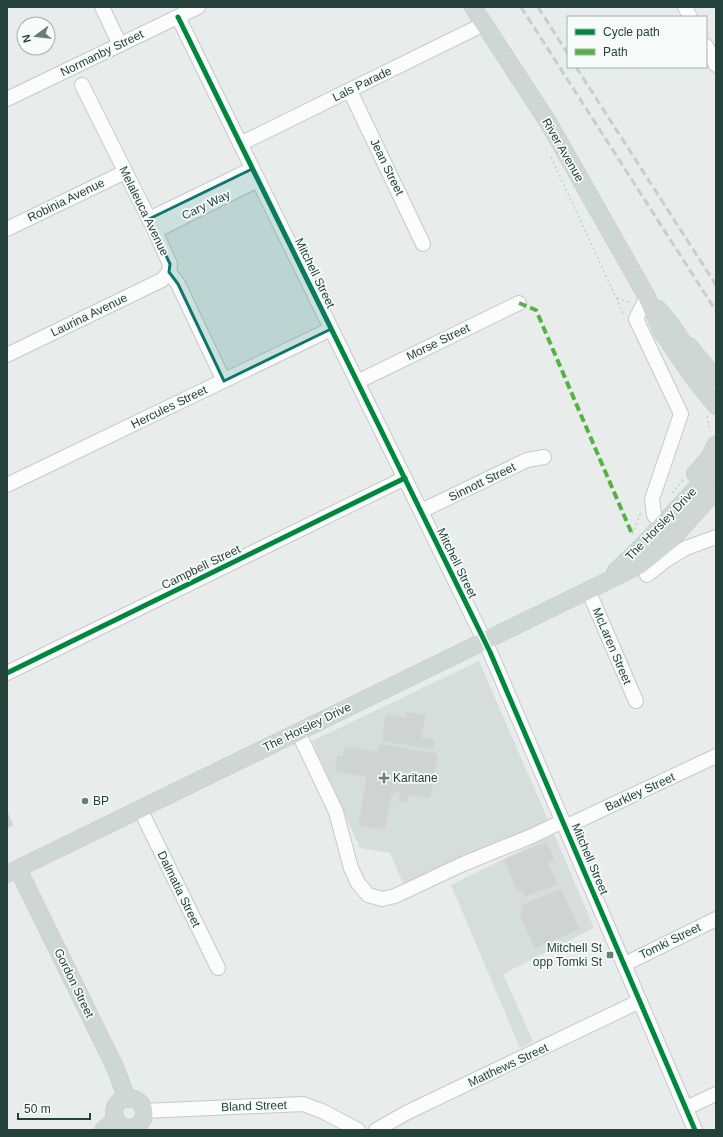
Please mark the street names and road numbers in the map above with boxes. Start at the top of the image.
street label: Normanby Street [58,27,146,79]
street label: Lals Parade [330,64,394,104]
street label: River Avenue [539,116,587,185]
street label: Jean Street [367,136,407,198]
street label: Melaleuca Avenue [116,164,172,258]
street label: Robinia Avenue [25,175,107,225]
street label: Cary Way [179,187,233,223]
street label: Mitchell Street [292,236,338,311]
street label: Laurina Avenue [49,290,130,340]
street label: Morse Street [404,320,473,363]
street label: Hercules Street [129,382,210,431]
street label: Sinnott Street [446,459,518,504]
street label: The Horsley Drive [623,484,700,563]
street label: Mitchell Street [434,526,480,601]
street label: Campbell Street [159,542,243,592]
street label: McLaren Street [590,606,635,687]
street label: The Horsley Drive [261,700,354,754]
street label: Barkley Street [603,769,678,814]
street label: Mitchell Street [569,821,612,897]
street label: Dalmatia Street [155,849,204,930]
street label: Tomki Street [637,920,704,962]
street label: Gordon Street [51,946,97,1021]
street label: Matthews Street [466,1040,551,1090]
street label: Bland Street [221,1098,288,1114]

